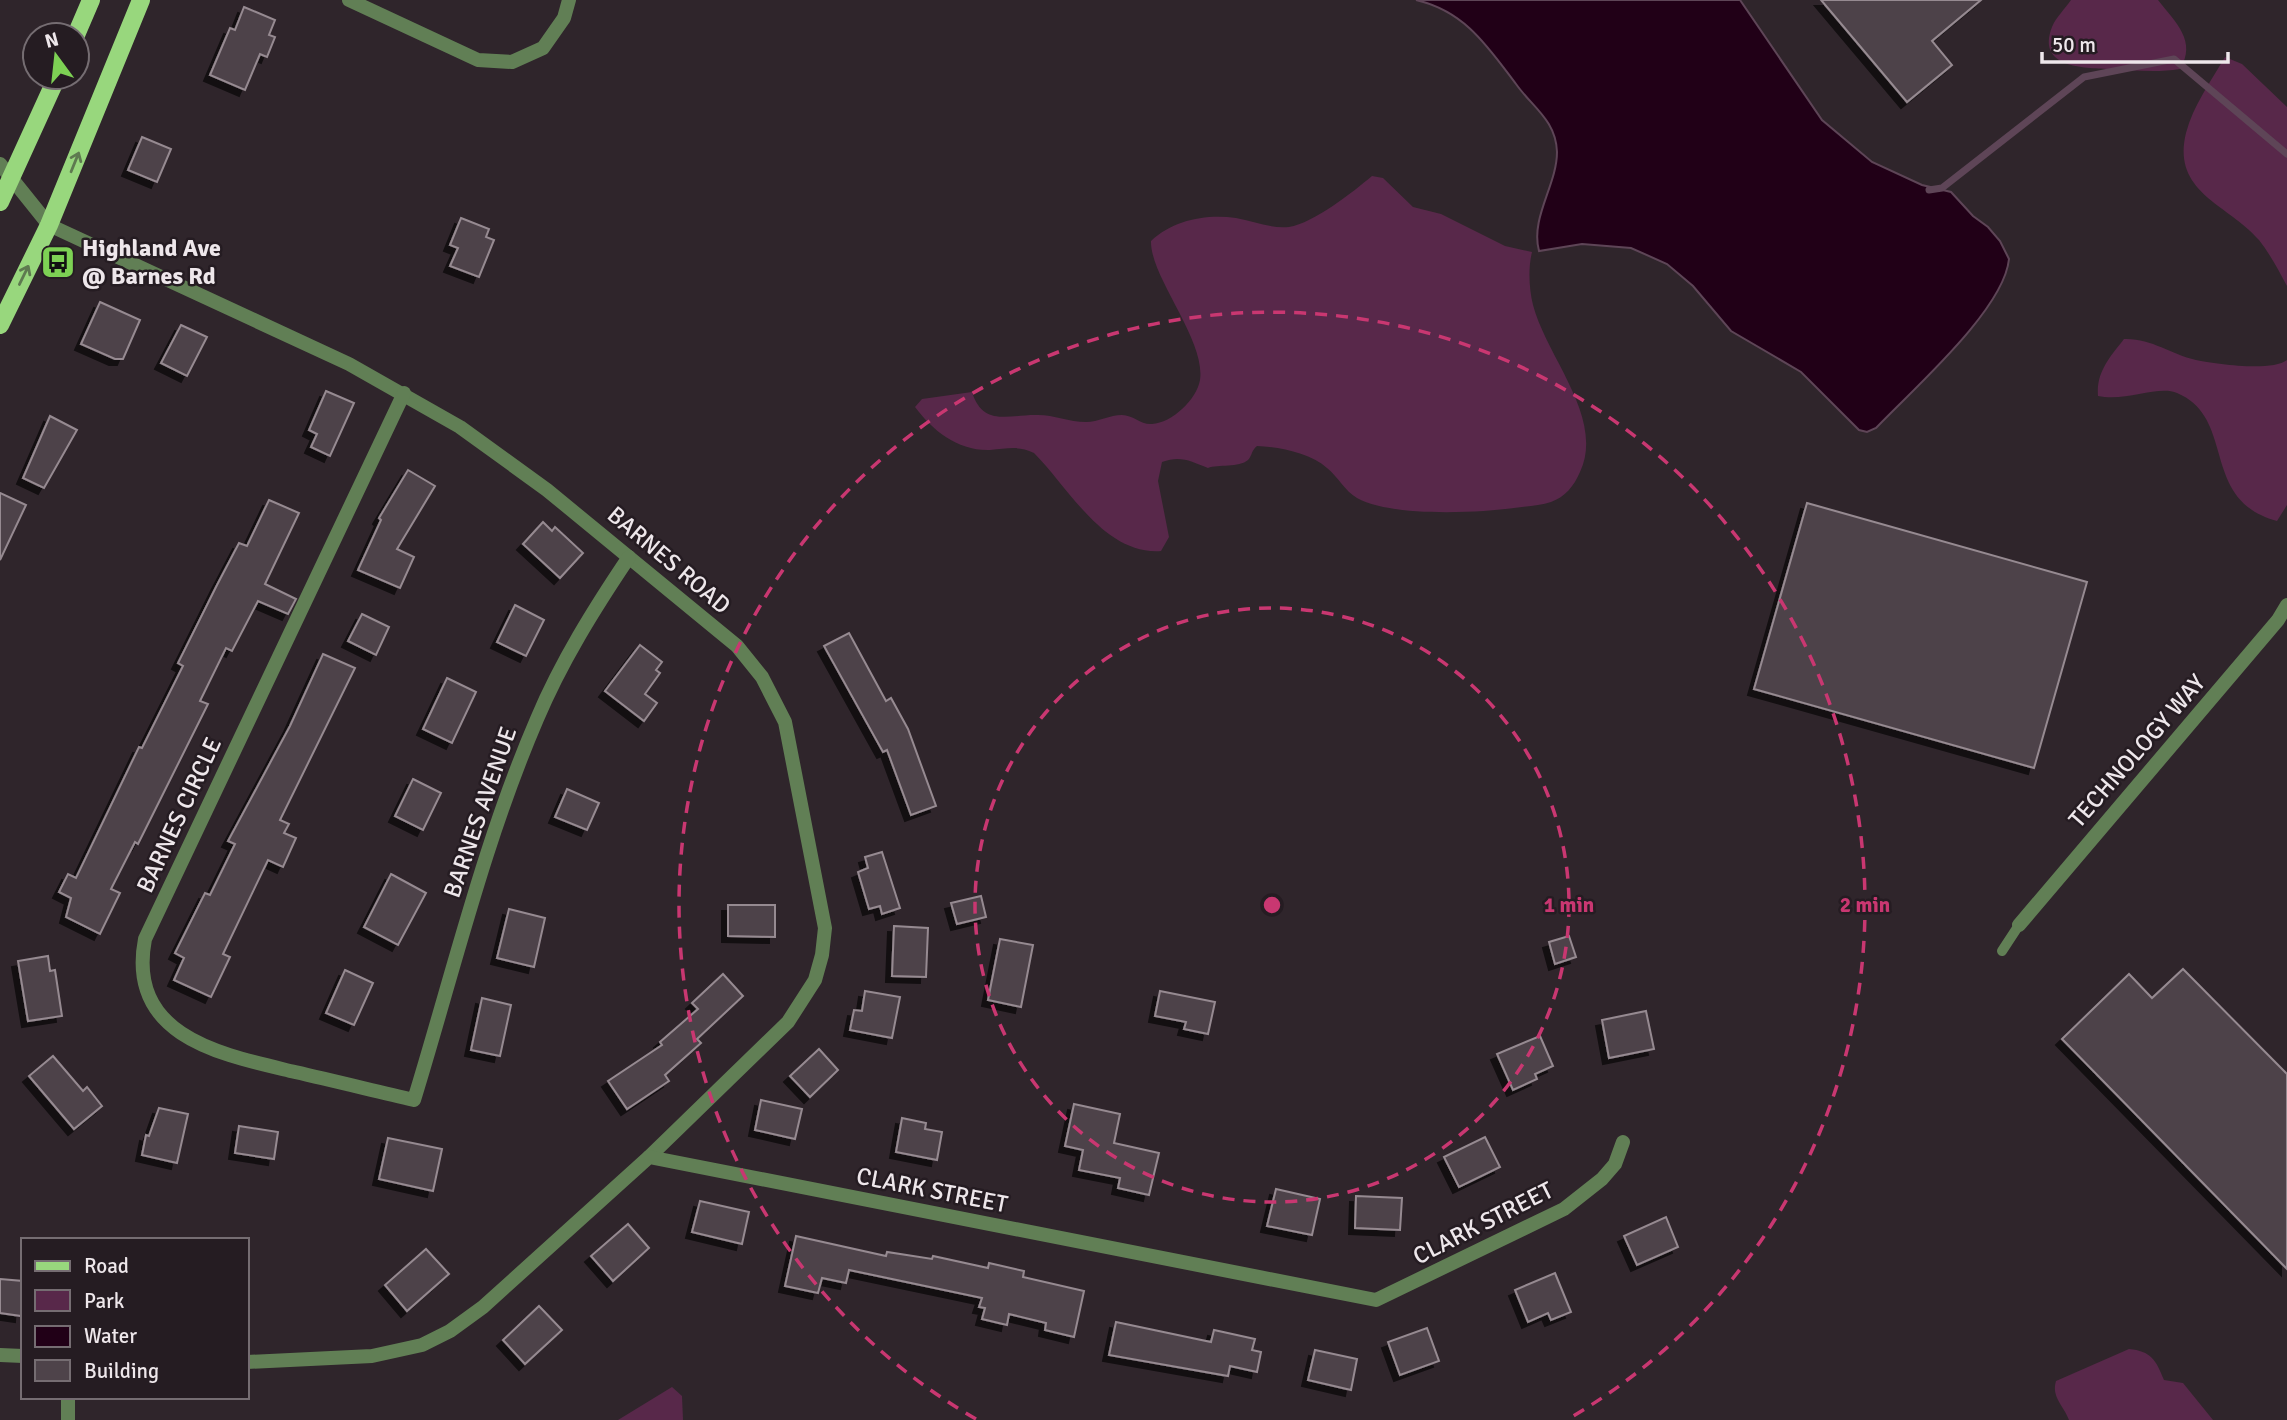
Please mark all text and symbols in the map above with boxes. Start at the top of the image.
north arrow [21,21,91,91]
scale bar [2042,21,2228,65]
text: N [42,27,61,54]
text: 50 m [2052,32,2096,58]
one-way arrow [69,152,82,174]
place label: Highland Ave @ Barnes Rd [82,233,221,291]
bus stop icon: Highland Ave @ Barnes Rd [39,243,77,281]
one-way arrow [18,265,32,286]
street label: BARNES ROAD [601,500,737,620]
street label: TECHNOLOGY WAY [2062,668,2212,834]
street label: BARNES AVENUE [437,723,523,901]
street label: BARNES CIRCLE [130,733,228,897]
text: 1 min [1544,892,1594,918]
text: 2 min [1840,892,1890,918]
centre of rings [1260,893,1284,917]
street label: CLARK STREET [854,1161,1010,1219]
street label: CLARK STREET [1408,1175,1558,1271]
legend [21,1238,248,1399]
text: Road [84,1253,129,1279]
text: Park [84,1288,125,1314]
text: Water [84,1323,137,1349]
text: Building [84,1358,159,1384]

